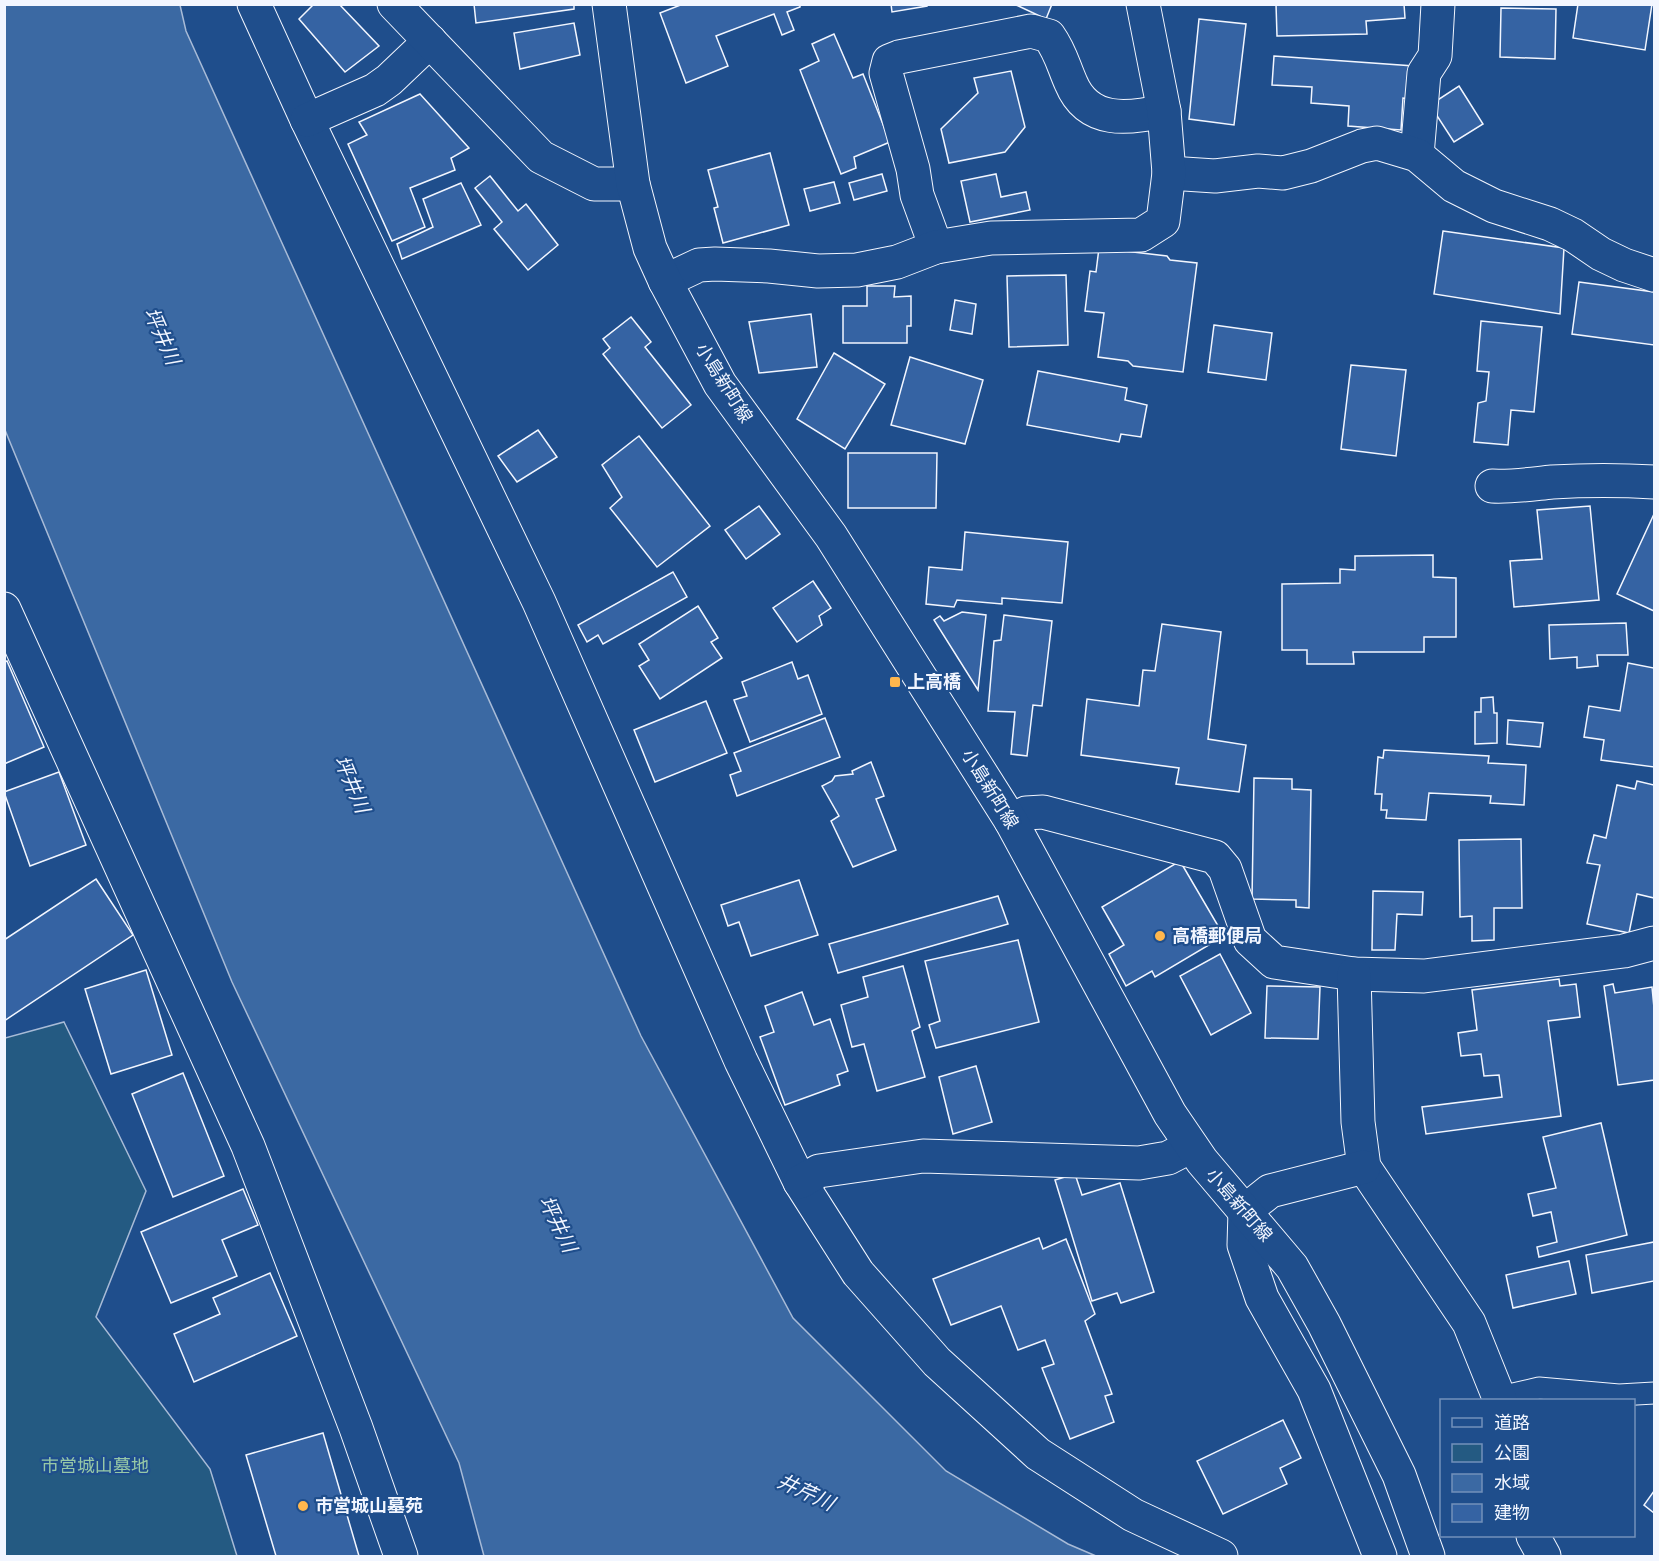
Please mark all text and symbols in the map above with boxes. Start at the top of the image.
water label: 坪井川 [138,303,187,371]
street label: 小島新町線 [691,338,758,427]
place label: 上高橋 [907,670,961,693]
marker: 上高橋 [888,675,902,689]
street label: 小島新町線 [957,744,1024,833]
water label: 坪井川 [328,751,376,819]
place label: 高橋郵便局 [1172,924,1262,947]
marker: 高橋郵便局 [1153,929,1167,943]
street label: 小島新町線 [1201,1163,1278,1246]
water label: 坪井川 [533,1191,584,1258]
legend [1440,1399,1635,1537]
text: 道路 [1494,1411,1530,1434]
text: 公園 [1494,1441,1530,1464]
park label: 市営城山墓地 [41,1454,149,1477]
water label: 井芹川 [773,1468,840,1517]
text: 水域 [1494,1471,1530,1494]
place label: 市営城山墓苑 [315,1494,423,1517]
marker: 市営城山墓苑 [296,1499,310,1513]
text: 建物 [1494,1501,1530,1524]

